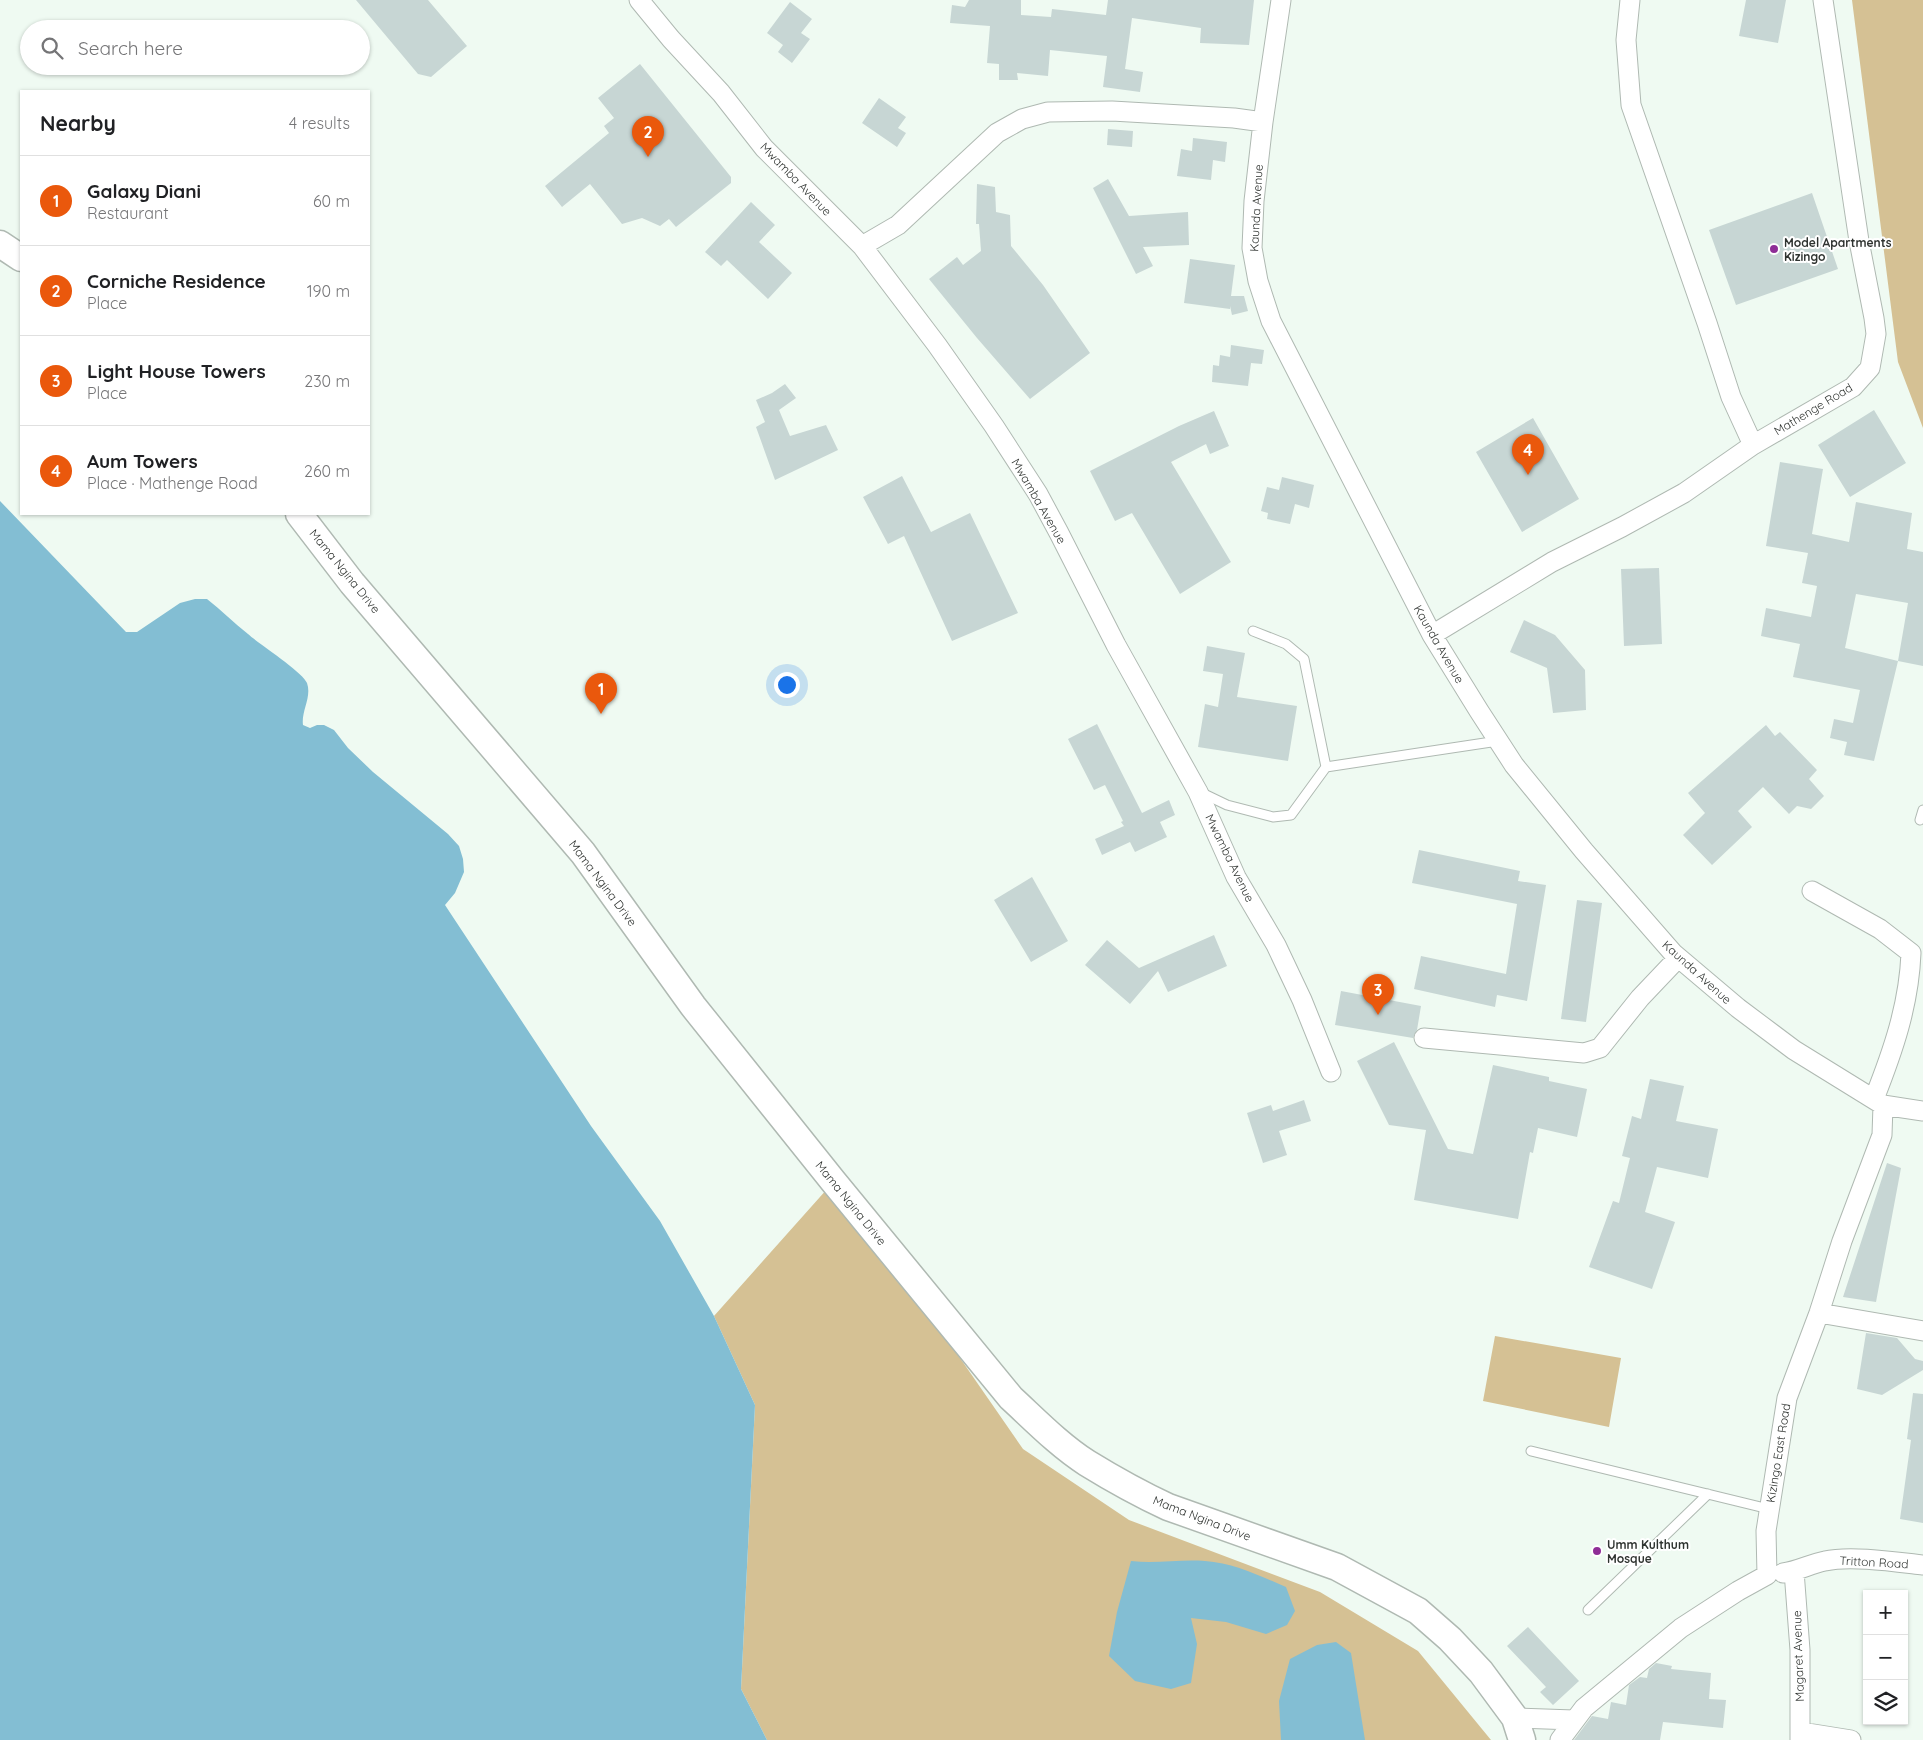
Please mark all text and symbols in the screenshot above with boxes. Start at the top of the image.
search box [20,20,370,75]
icon: search [38,34,66,62]
text: Search here [78,36,183,60]
text: Nearby [40,110,116,136]
text: 4 results [289,113,350,133]
pin: 2 [632,116,664,157]
street label: Mwamba Avenue [757,139,835,219]
street label: Kaunda Avenue [1246,164,1266,252]
text: Galaxy Diani [87,179,201,203]
text: 1 [53,191,59,211]
text: 60 m [313,191,350,211]
text: Restaurant [87,203,169,223]
place label: Model Apartments Kizingo [1784,235,1892,264]
marker: Model Apartments Kizingo [1768,243,1780,255]
text: Corniche Residence [87,269,266,293]
text: 2 [51,281,61,301]
text: 190 m [307,281,350,301]
text: Place [87,293,127,313]
text: Light House Towers [87,359,266,383]
text: 3 [52,371,60,391]
text: 230 m [304,371,350,391]
street label: Mathenge Road [1771,380,1855,438]
text: Place [87,383,127,403]
pin: 4 [1512,434,1544,475]
text: Aum Towers [87,449,198,473]
street label: Mwamba Avenue [1008,456,1070,547]
text: 4 [51,461,61,481]
text: 260 m [304,461,350,481]
text: Place · Mathenge Road [87,473,258,493]
street label: Mama Ngina Drive [306,526,384,616]
street label: Kaunda Avenue [1411,602,1468,686]
your location [774,672,800,698]
pin: 1 [585,673,617,714]
street label: Mwamba Avenue [1202,812,1258,905]
street label: Mama Ngina Drive [566,837,640,929]
street label: Kaunda Avenue [1659,937,1735,1007]
pin: 3 [1362,974,1394,1015]
street label: Mama Ngina Drive [812,1158,890,1248]
street label: Kizingo East Road [1763,1402,1793,1504]
street label: Mama Ngina Drive [1151,1492,1253,1544]
place label: Umm Kulthum Mosque [1607,1537,1689,1566]
marker: Umm Kulthum Mosque [1591,1545,1603,1557]
street label: Tritton Road [1839,1553,1909,1571]
map controls [1863,1590,1908,1725]
button: + [1863,1590,1908,1635]
street label: Magaret Avenue [1789,1610,1807,1702]
button: − [1863,1635,1908,1680]
button: layers [1863,1680,1908,1725]

